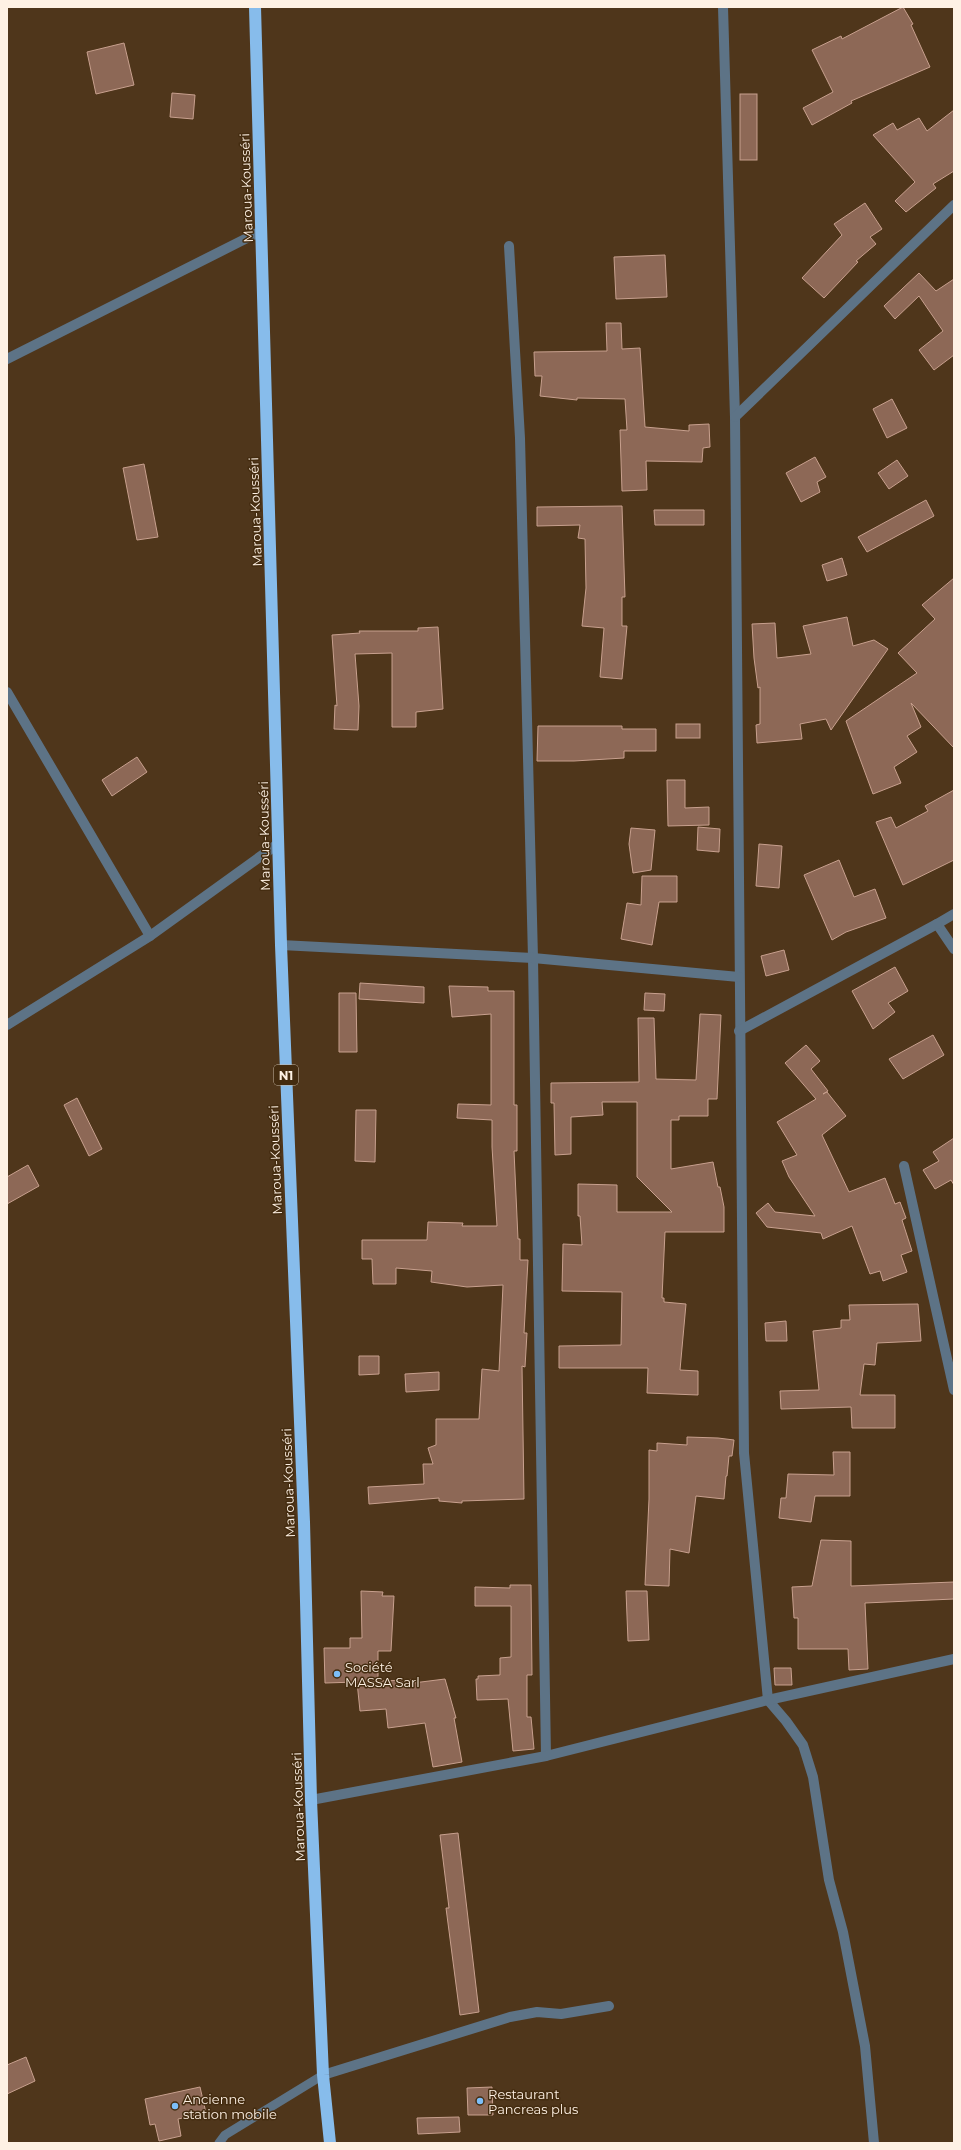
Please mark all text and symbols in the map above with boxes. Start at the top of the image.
street label: Maroua-Kousséri [236,133,256,243]
street label: Maroua-Kousséri [245,457,265,567]
street label: Maroua-Kousséri [255,781,273,891]
road number: N1 [274,1065,298,1085]
street label: Maroua-Kousséri [265,1105,285,1215]
street label: Maroua-Kousséri [278,1428,298,1538]
place label: Société MASSA Sarl [345,1659,420,1690]
marker: Société MASSA Sarl [332,1669,342,1679]
street label: Maroua-Kousséri [288,1752,308,1862]
place label: Restaurant Pancreas plus [488,2086,578,2117]
place label: Ancienne station mobile [183,2091,277,2122]
marker: Restaurant Pancreas plus [475,2096,485,2106]
marker: Ancienne station mobile [170,2101,180,2111]

